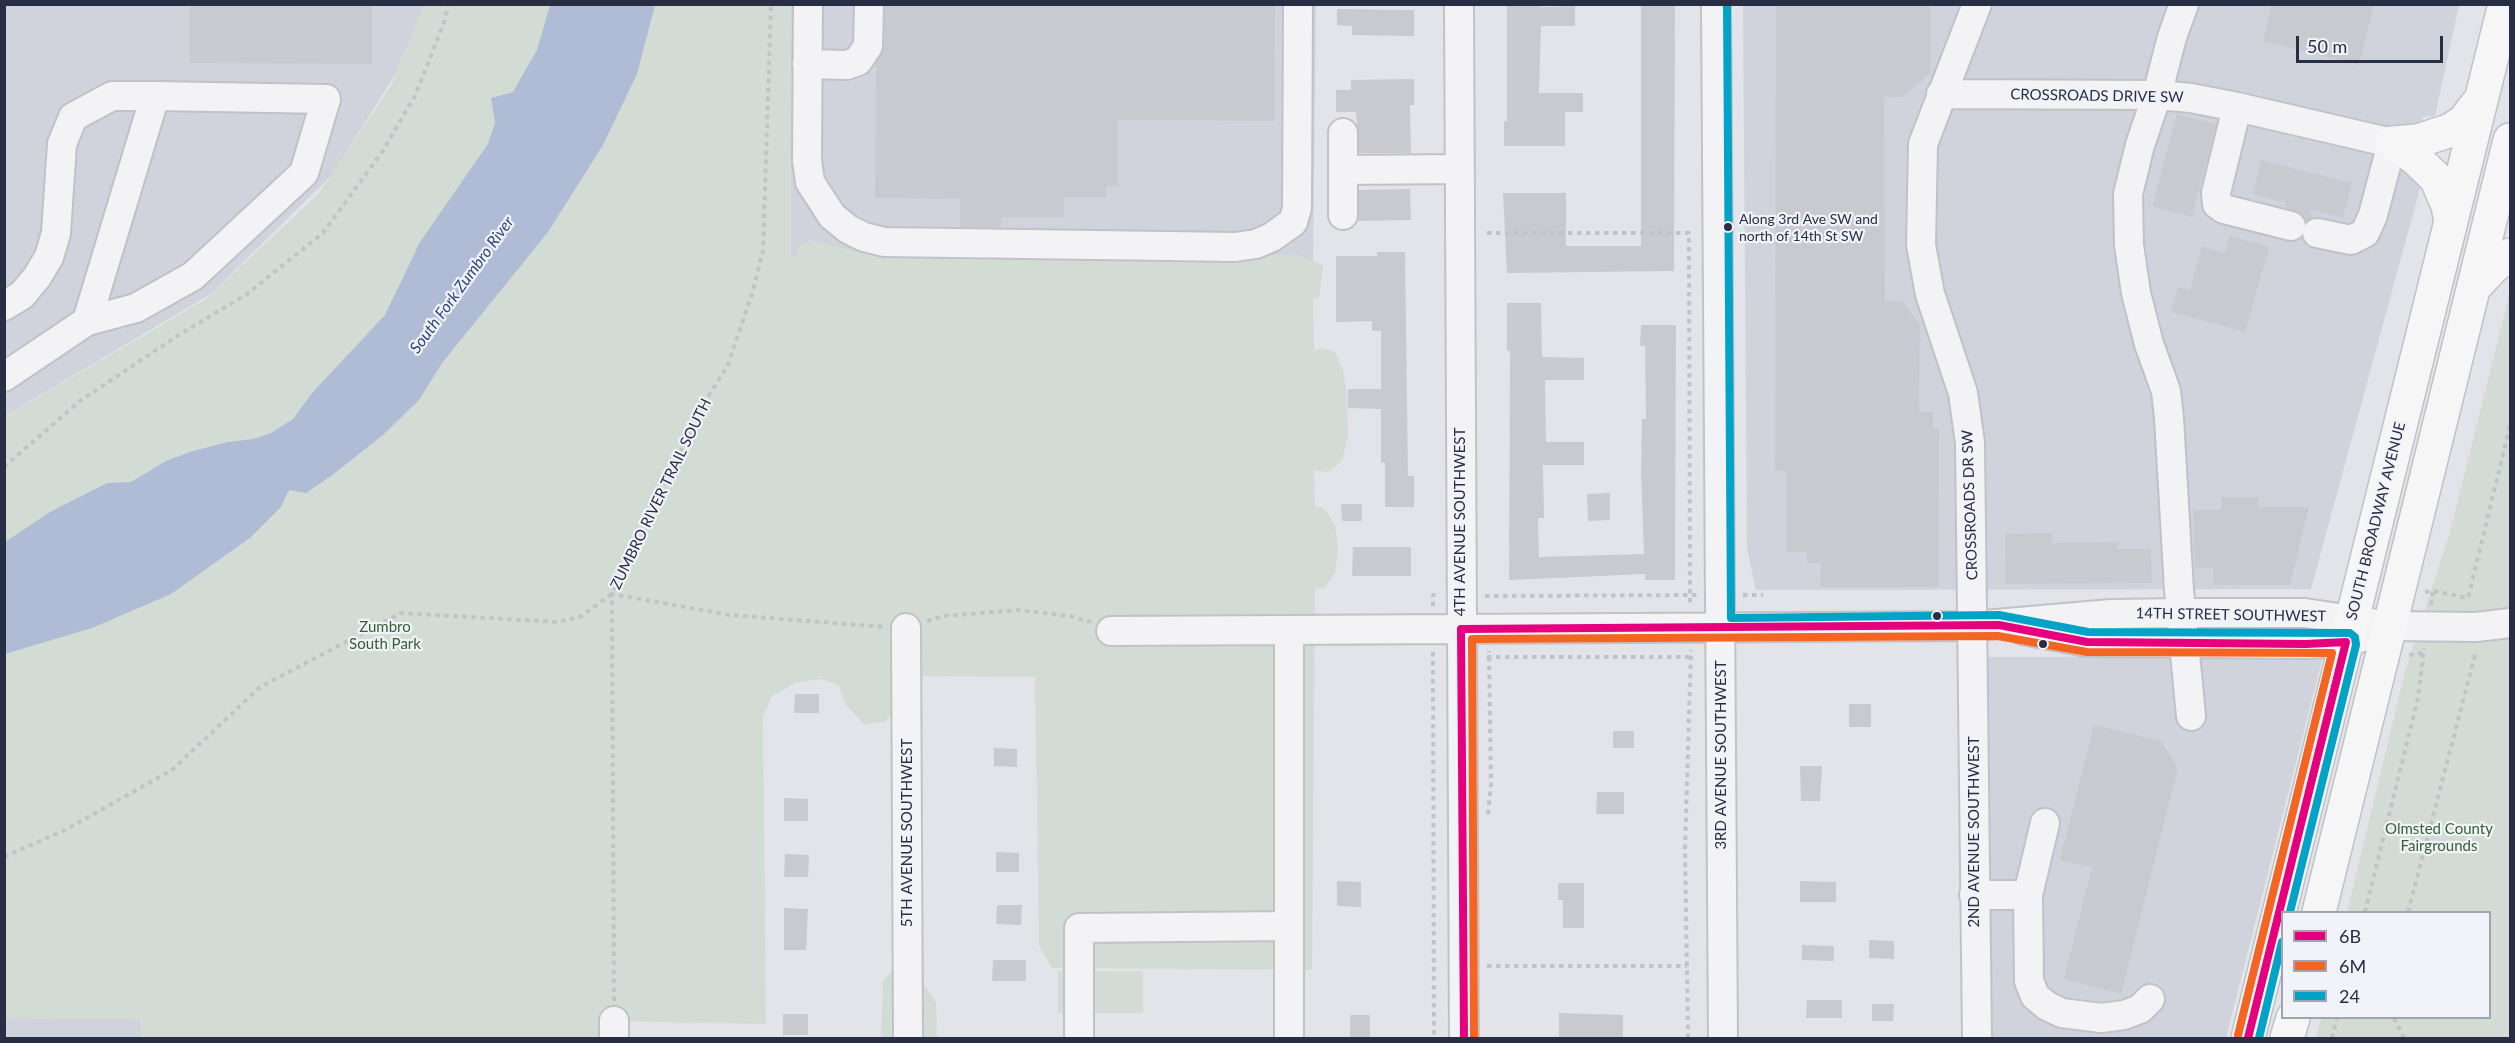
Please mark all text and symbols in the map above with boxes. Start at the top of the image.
scale bar [2299,24,2446,62]
text: 50 m [2307,35,2347,57]
street label: CROSSROADS DRIVE SW [2010,85,2184,107]
place label: Along 3rd Ave SW and north of 14th St SW [1739,211,1878,244]
water label: South Fork Zumbro River [406,213,518,357]
marker: Along 3rd Ave SW and north of 14th St SW [1722,221,1734,233]
street label: ZUMBRO RIVER TRAIL SOUTH [607,396,715,592]
street label: SOUTH BROADWAY AVENUE [2343,420,2409,622]
street label: 4TH AVENUE SOUTHWEST [1451,428,1469,616]
street label: CROSSROADS DR SW [1958,430,1982,580]
street label: 14TH STREET SOUTHWEST [2136,604,2326,626]
unlabelled marker [1931,610,1943,622]
park label: Zumbro South Park [349,618,421,653]
unlabelled marker [2037,638,2049,650]
street label: 3RD AVENUE SOUTHWEST [1712,660,1730,850]
street label: 2ND AVENUE SOUTHWEST [1965,736,1983,928]
street label: 5TH AVENUE SOUTHWEST [898,739,916,927]
park label: Olmsted County Fairgrounds [2385,820,2493,855]
legend [2281,911,2491,1019]
text: 6B [2339,925,2361,947]
text: 6M [2339,955,2366,977]
text: 24 [2339,985,2360,1007]

